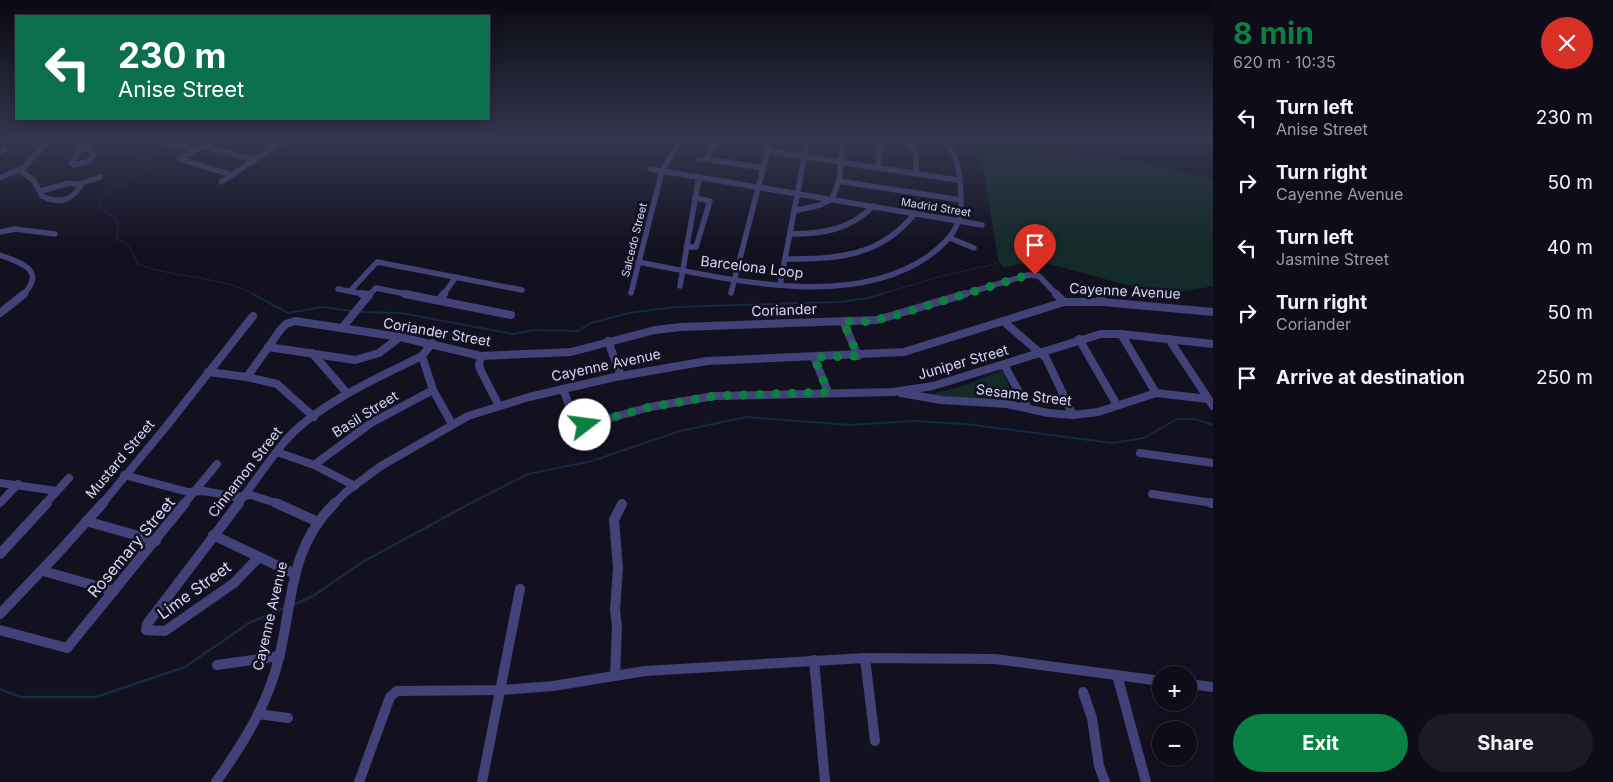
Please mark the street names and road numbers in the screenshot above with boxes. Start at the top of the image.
street label: Madrid Street [900,195,972,220]
street label: Salcedo Street [618,201,650,279]
street label: Barcelona Loop [700,252,804,281]
street label: Cayenne Avenue [1069,279,1181,302]
street label: Coriander [751,300,817,319]
street label: Coriander Street [382,314,493,349]
street label: Juniper Street [916,340,1010,383]
street label: Cayenne Avenue [550,345,662,384]
street label: Sesame Street [975,380,1073,409]
street label: Basil Street [329,386,401,441]
street label: Mustard Street [82,415,158,502]
street label: Cinnamon Street [204,423,286,520]
street label: Rosemary Street [83,493,179,601]
street label: Lime Street [153,557,235,623]
street label: Cayenne Avenue [249,560,290,672]

